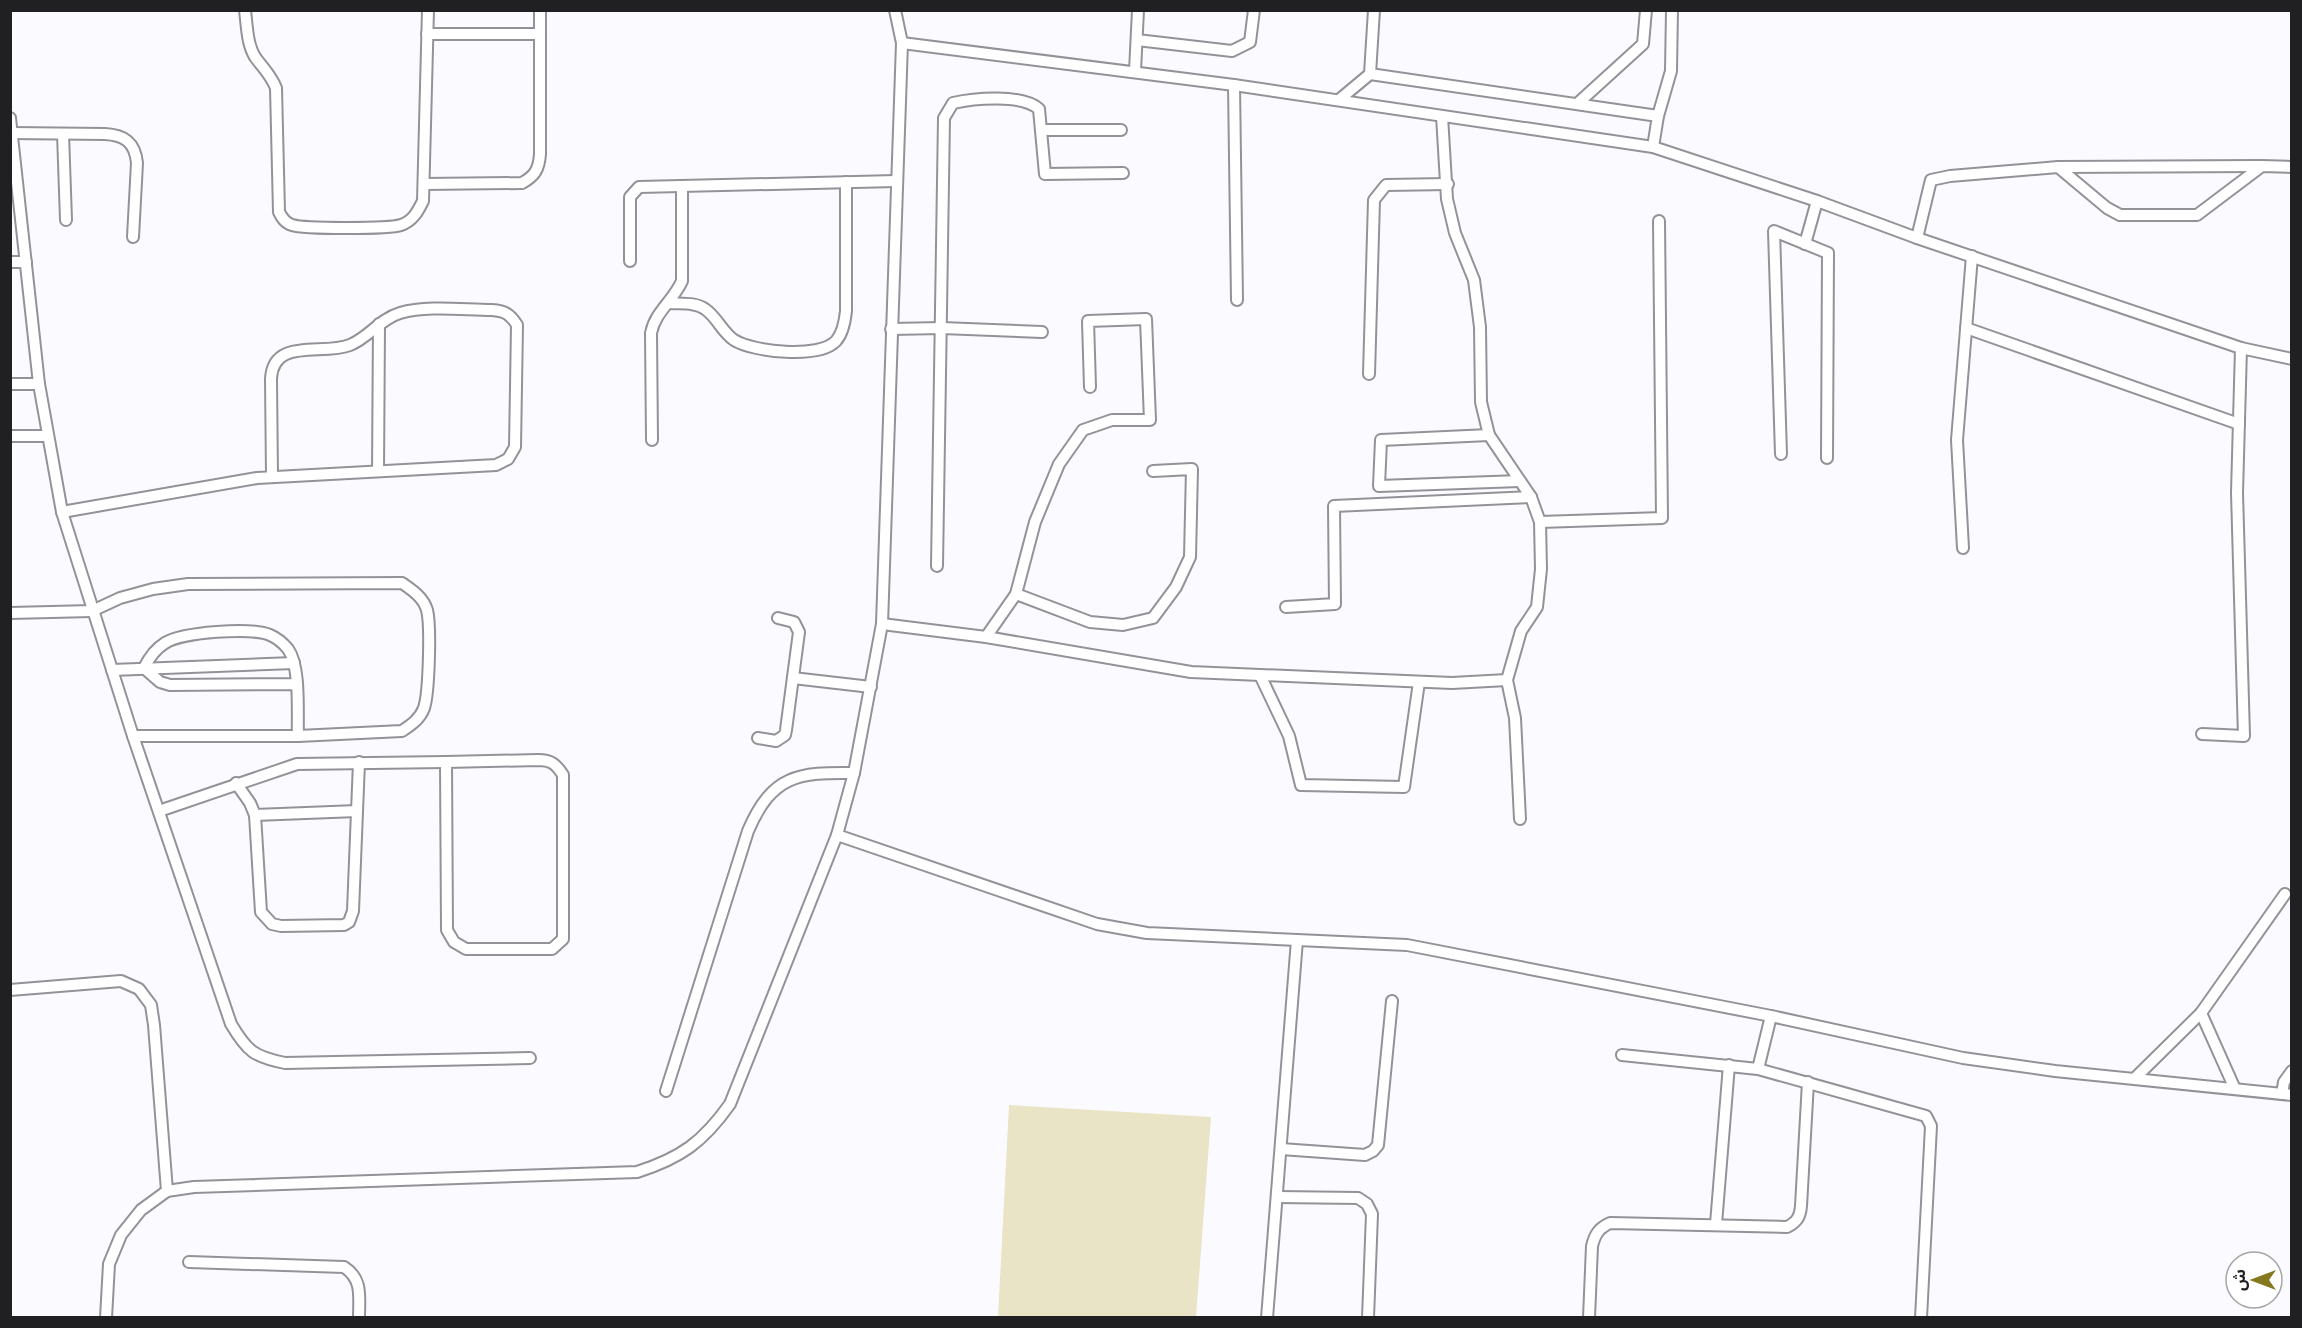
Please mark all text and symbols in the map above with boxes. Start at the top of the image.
north arrow [2224,1250,2284,1310]
text: ش [2229,1269,2249,1291]

